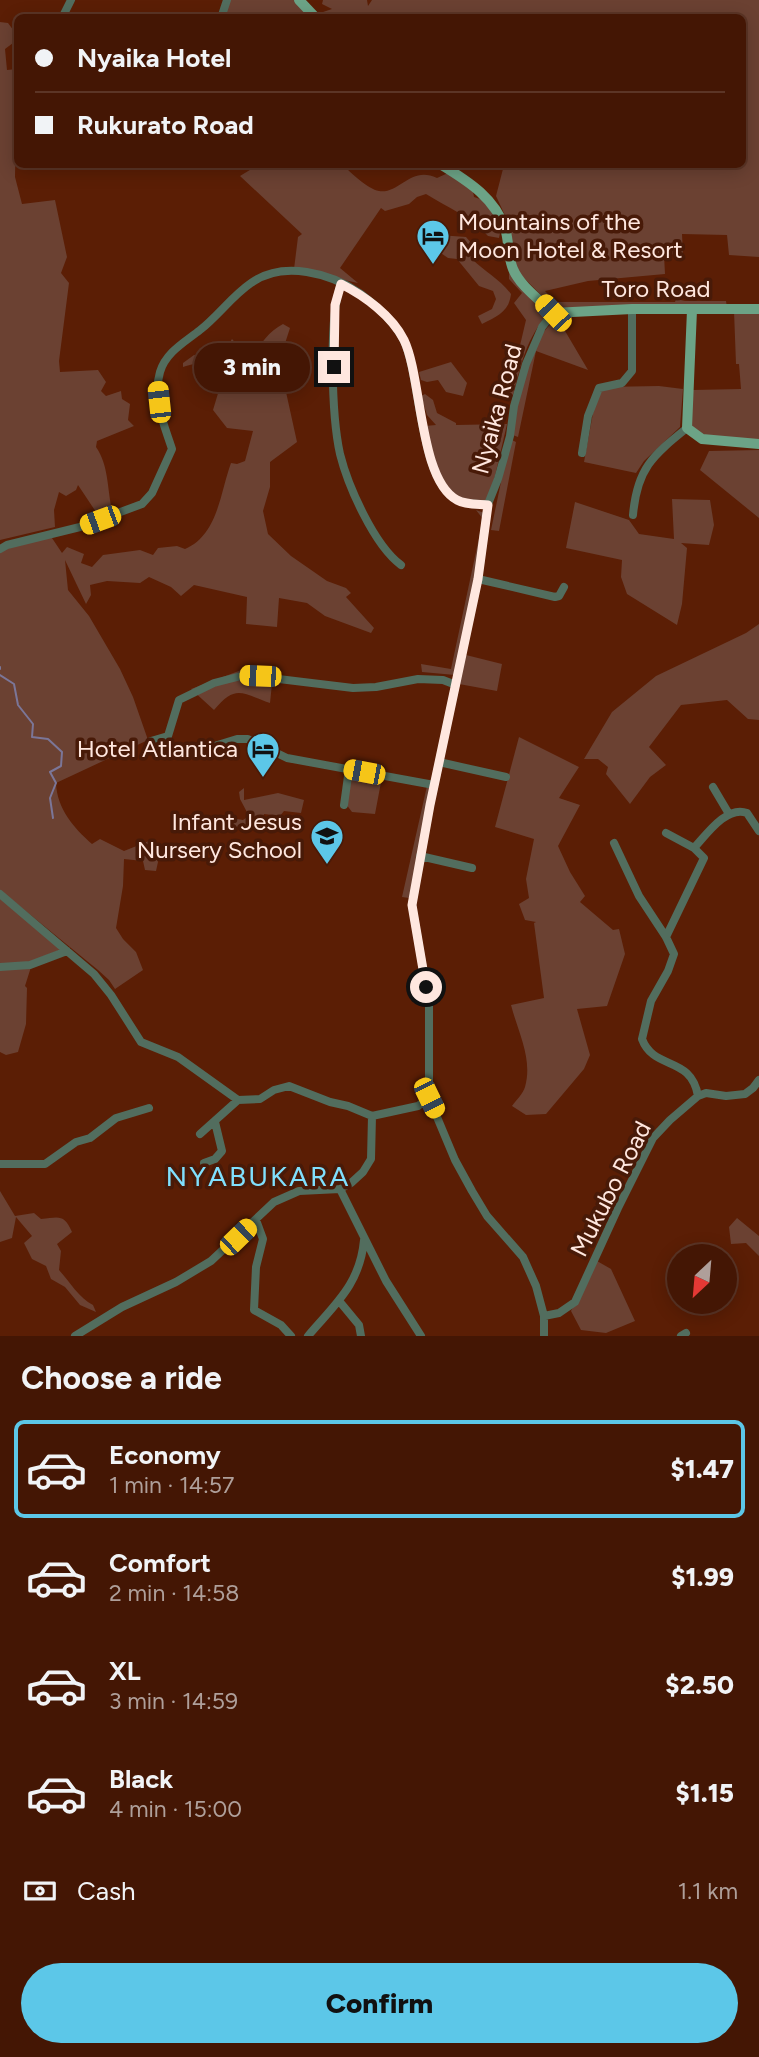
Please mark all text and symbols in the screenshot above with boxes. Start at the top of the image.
text: Nyaika Hotel [77,42,231,74]
text: Rukurato Road [77,109,254,141]
place label: Mountains of the Moon Hotel & Resort [458,207,683,264]
hotel icon: Mountains of the Moon Hotel & Resort [414,217,452,266]
street label: Toro Road [602,274,710,303]
car [531,291,576,335]
street label: Nyaika Road [465,341,528,477]
callout: 3 min [194,342,310,392]
route end [318,351,350,383]
text: 3 min [223,353,281,381]
car [147,380,172,424]
car [77,503,124,537]
car [239,665,282,687]
hotel icon: Hotel Atlantica [244,730,282,779]
place label: Hotel Atlantica [77,734,238,763]
car [342,758,387,786]
place label: Infant Jesus Nursery School [137,807,302,864]
school or university icon: Infant Jesus Nursery School [308,817,346,866]
route start [410,971,442,1003]
car [411,1075,448,1121]
street label: Mukubo Road [564,1116,657,1261]
district label: NYABUKARA [165,1159,351,1193]
car [216,1215,261,1259]
north arrow [667,1244,737,1314]
map controls [667,1244,737,1314]
text: Choose a ride [21,1359,222,1397]
icon: car [25,1438,88,1501]
text: Economy [109,1439,221,1471]
text: $1.47 [670,1453,734,1485]
text: 1 min · 14:57 [109,1471,234,1499]
icon: car [25,1546,88,1609]
text: Comfort [109,1547,211,1579]
text: $1.99 [671,1561,734,1593]
text: 2 min · 14:58 [109,1579,239,1607]
icon: car [25,1654,88,1717]
text: XL [109,1655,141,1687]
text: $2.50 [665,1669,734,1701]
text: 3 min · 14:59 [109,1687,238,1715]
icon: car [25,1762,88,1825]
text: Black [109,1763,173,1795]
text: $1.15 [675,1777,734,1809]
text: 4 min · 15:00 [109,1795,242,1823]
icon: cash [21,1872,59,1910]
text: Cash [77,1875,136,1907]
text: 1.1 km [678,1877,738,1905]
button: Confirm [21,1963,738,2043]

